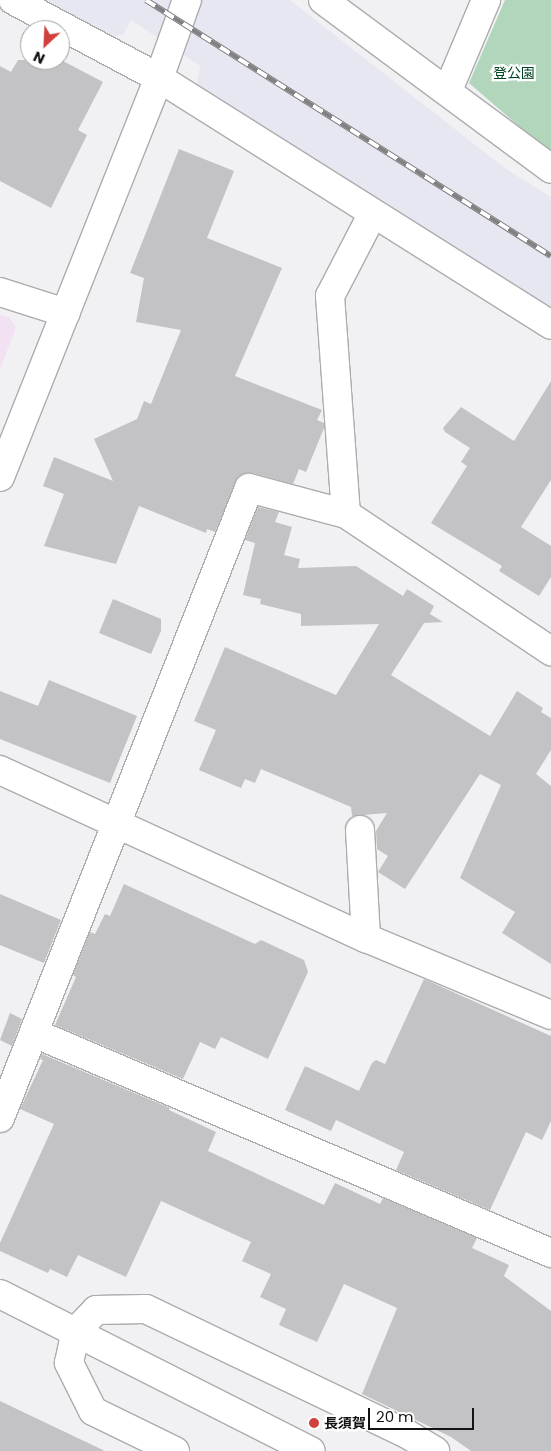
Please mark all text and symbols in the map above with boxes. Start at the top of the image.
north arrow [20,20,70,70]
text: N [30,46,48,69]
park label: 登公園 [493,65,535,81]
scale bar [371,1398,477,1430]
text: 20 m [376,1406,414,1427]
place label: 長須賀 [324,1415,366,1431]
marker: 長須賀 [308,1417,320,1429]

